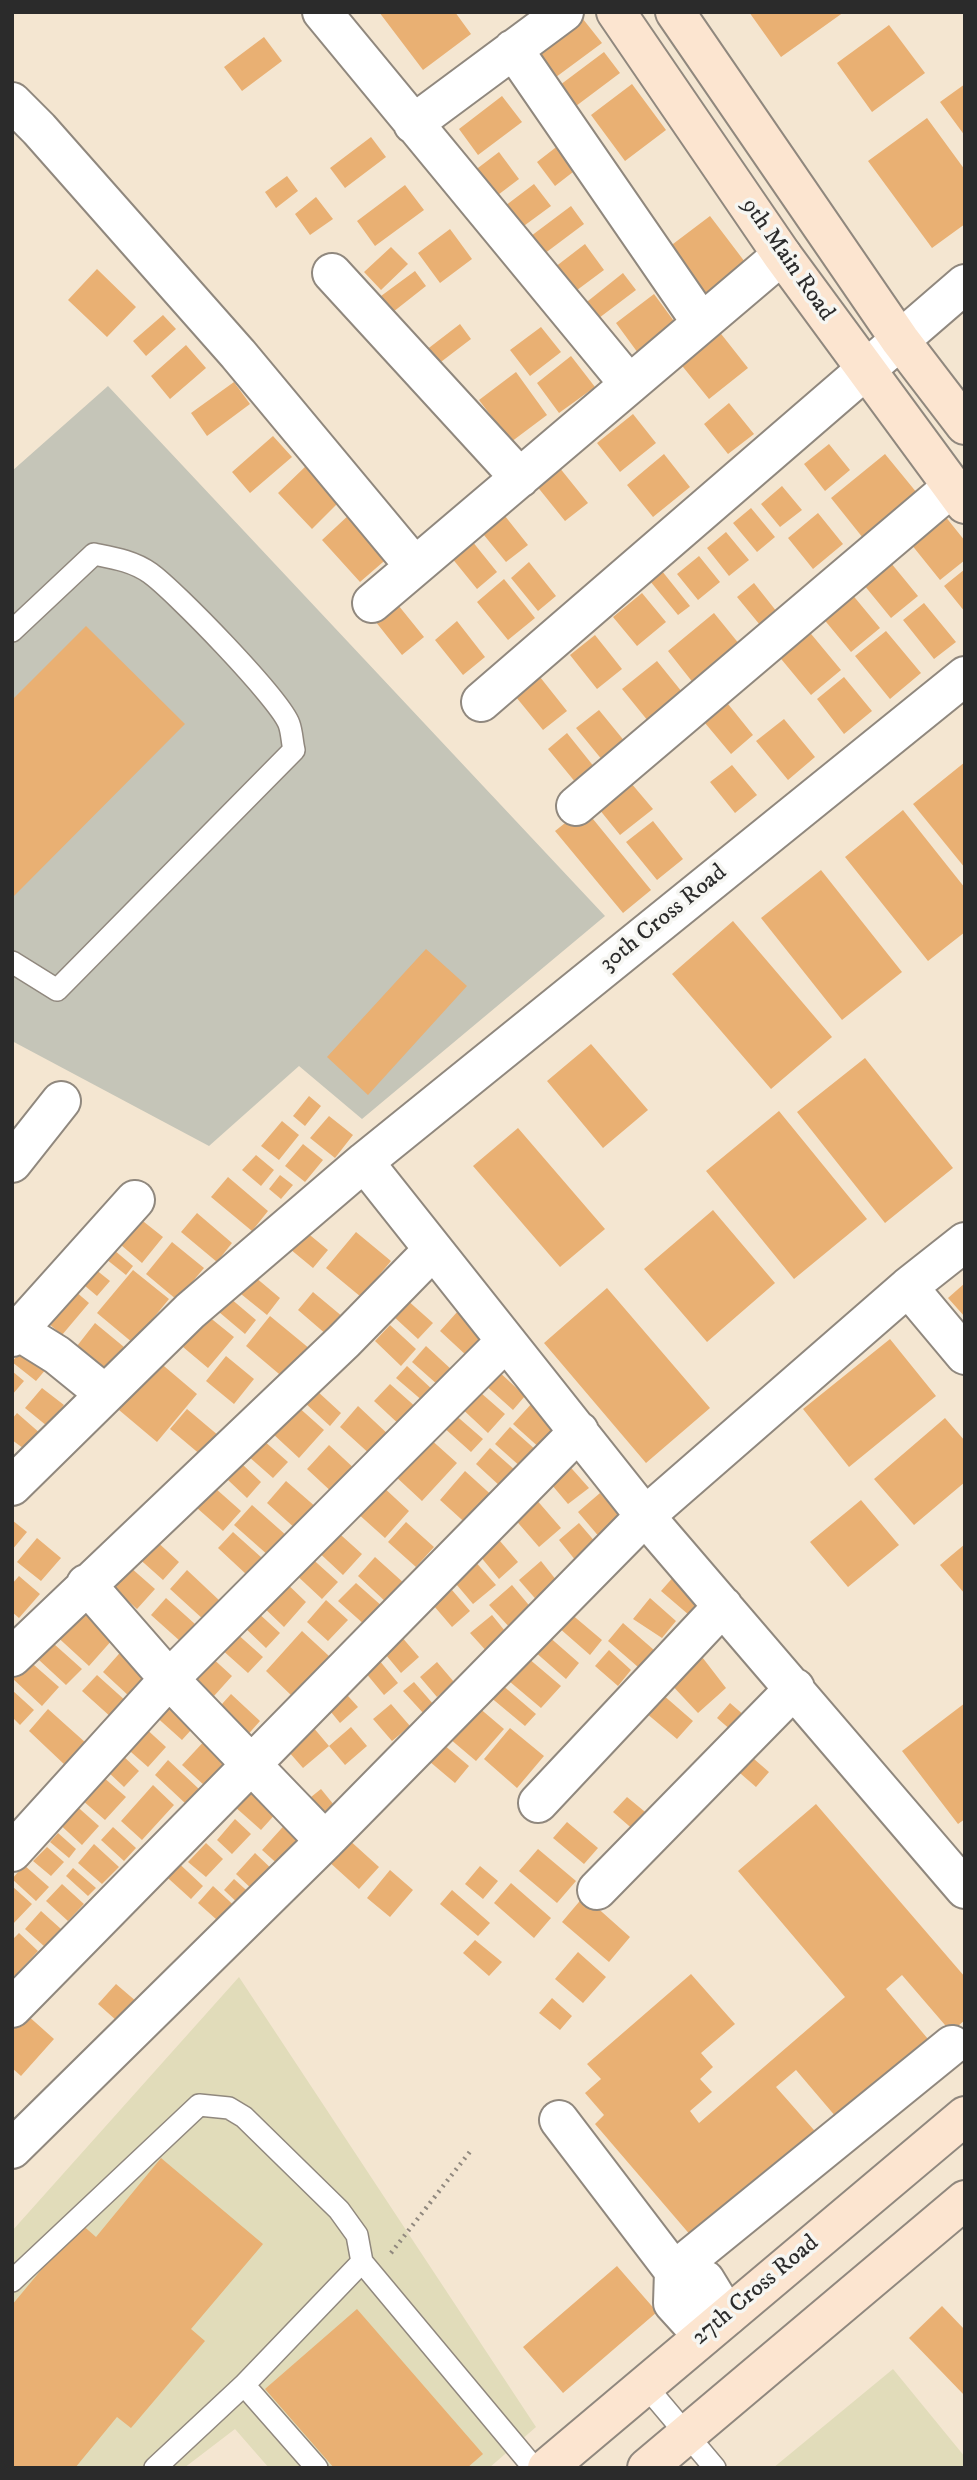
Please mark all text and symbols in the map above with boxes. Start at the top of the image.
street label: 9th Main Road [734,193,840,327]
street label: 30th Cross Road [595,859,733,979]
street label: 27th Cross Road [687,2230,825,2352]

